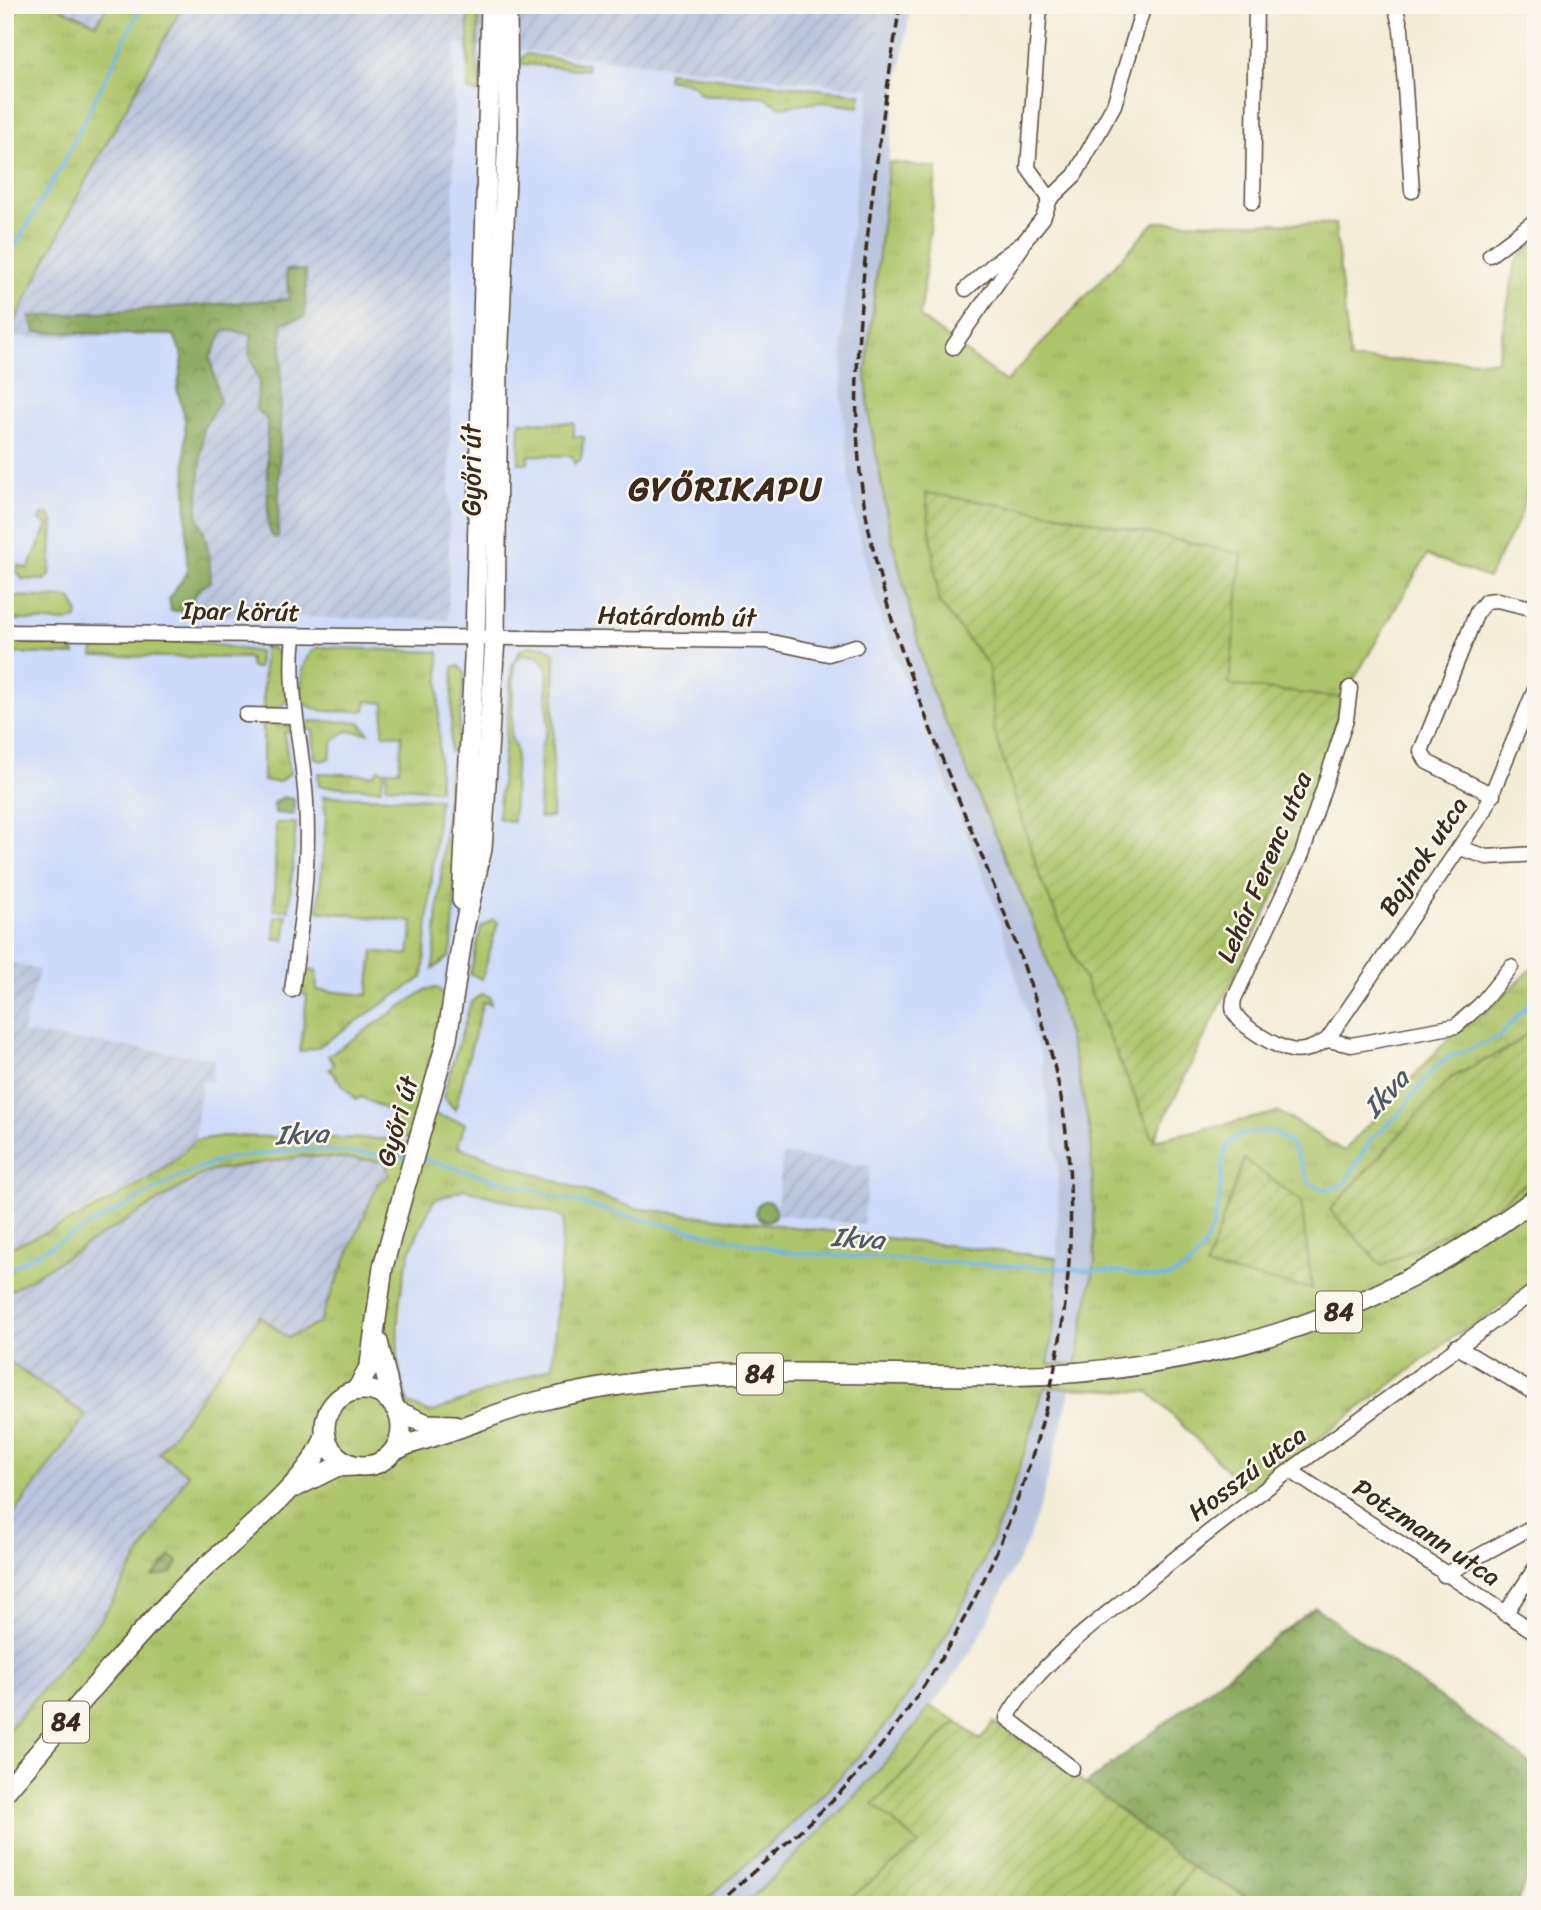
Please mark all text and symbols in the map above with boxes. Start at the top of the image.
street label: Győri út [448,423,494,516]
district label: GYŐRIKAPU [629,460,823,518]
street label: Ipar körút [181,587,300,635]
street label: Határdomb út [597,592,758,640]
street label: Lehár Ferenc utca [1203,763,1325,970]
street label: Bajnok utca [1366,786,1480,926]
water label: Ikva [1349,1055,1423,1130]
street label: Győri út [362,1069,432,1172]
water label: Ikva [274,1109,331,1159]
water label: Ikva [829,1212,888,1264]
road number: 84 [1316,1292,1362,1332]
road number: 84 [737,1354,783,1394]
street label: Hosszú utca [1177,1413,1317,1533]
street label: Potzmann utca [1343,1465,1511,1599]
road number: 84 [43,1702,89,1742]

